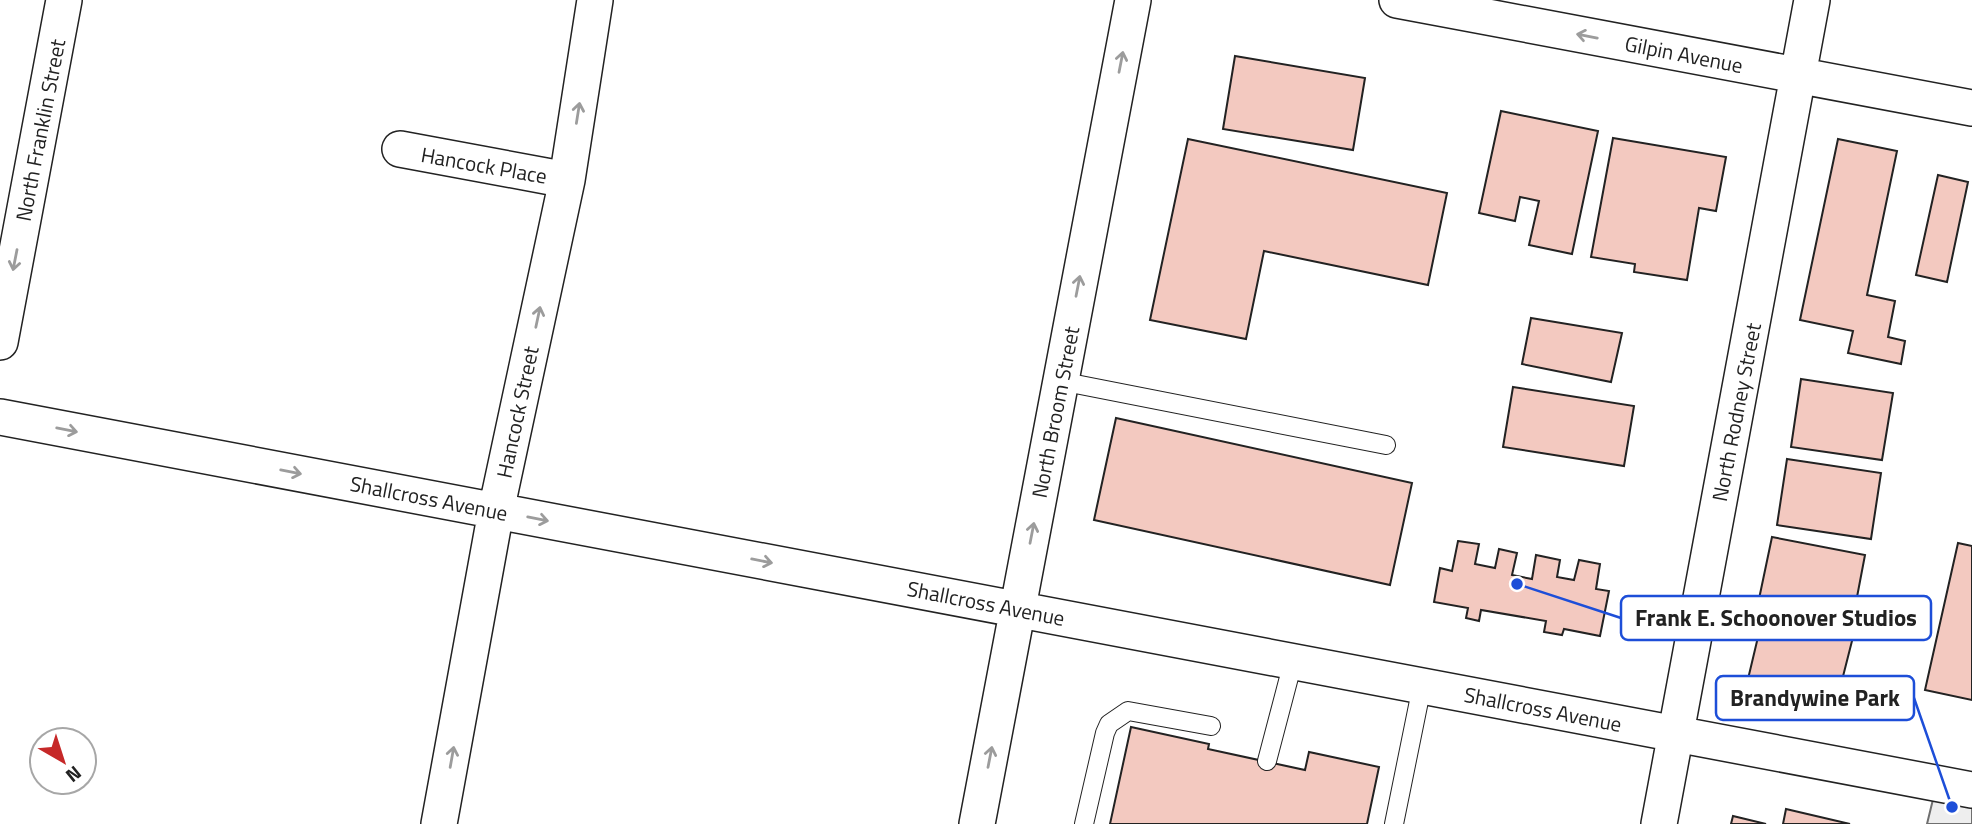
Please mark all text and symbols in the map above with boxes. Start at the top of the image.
street label: Gilpin Avenue [1622,27,1746,81]
one-way arrow [1576,28,1599,42]
street label: North Franklin Street [7,36,73,224]
one-way arrow [1115,51,1128,74]
one-way arrow [571,102,584,124]
street label: Hancock Place [418,138,550,192]
one-way arrow [8,248,22,271]
one-way arrow [1072,275,1086,298]
one-way arrow [531,306,545,329]
street label: North Rodney Street [1703,319,1769,504]
street label: North Broom Street [1023,323,1087,501]
street label: Hancock Street [487,342,547,481]
one-way arrow [55,423,78,437]
one-way arrow [279,466,302,479]
street label: Shallcross Avenue [347,467,511,529]
one-way arrow [526,512,549,526]
one-way arrow [1025,522,1039,545]
one-way arrow [750,555,773,568]
street label: Shallcross Avenue [904,572,1068,634]
callout: Frank E. Schoonover Studios [1621,596,1931,640]
text: Frank E. Schoonover Studios [1635,600,1917,635]
callout: Brandywine Park [1716,676,1914,720]
street label: Shallcross Avenue [1461,678,1625,740]
text: Brandywine Park [1730,680,1900,715]
north arrow [28,726,98,796]
one-way arrow [445,746,459,769]
one-way arrow [983,746,997,769]
text: N [60,759,88,790]

